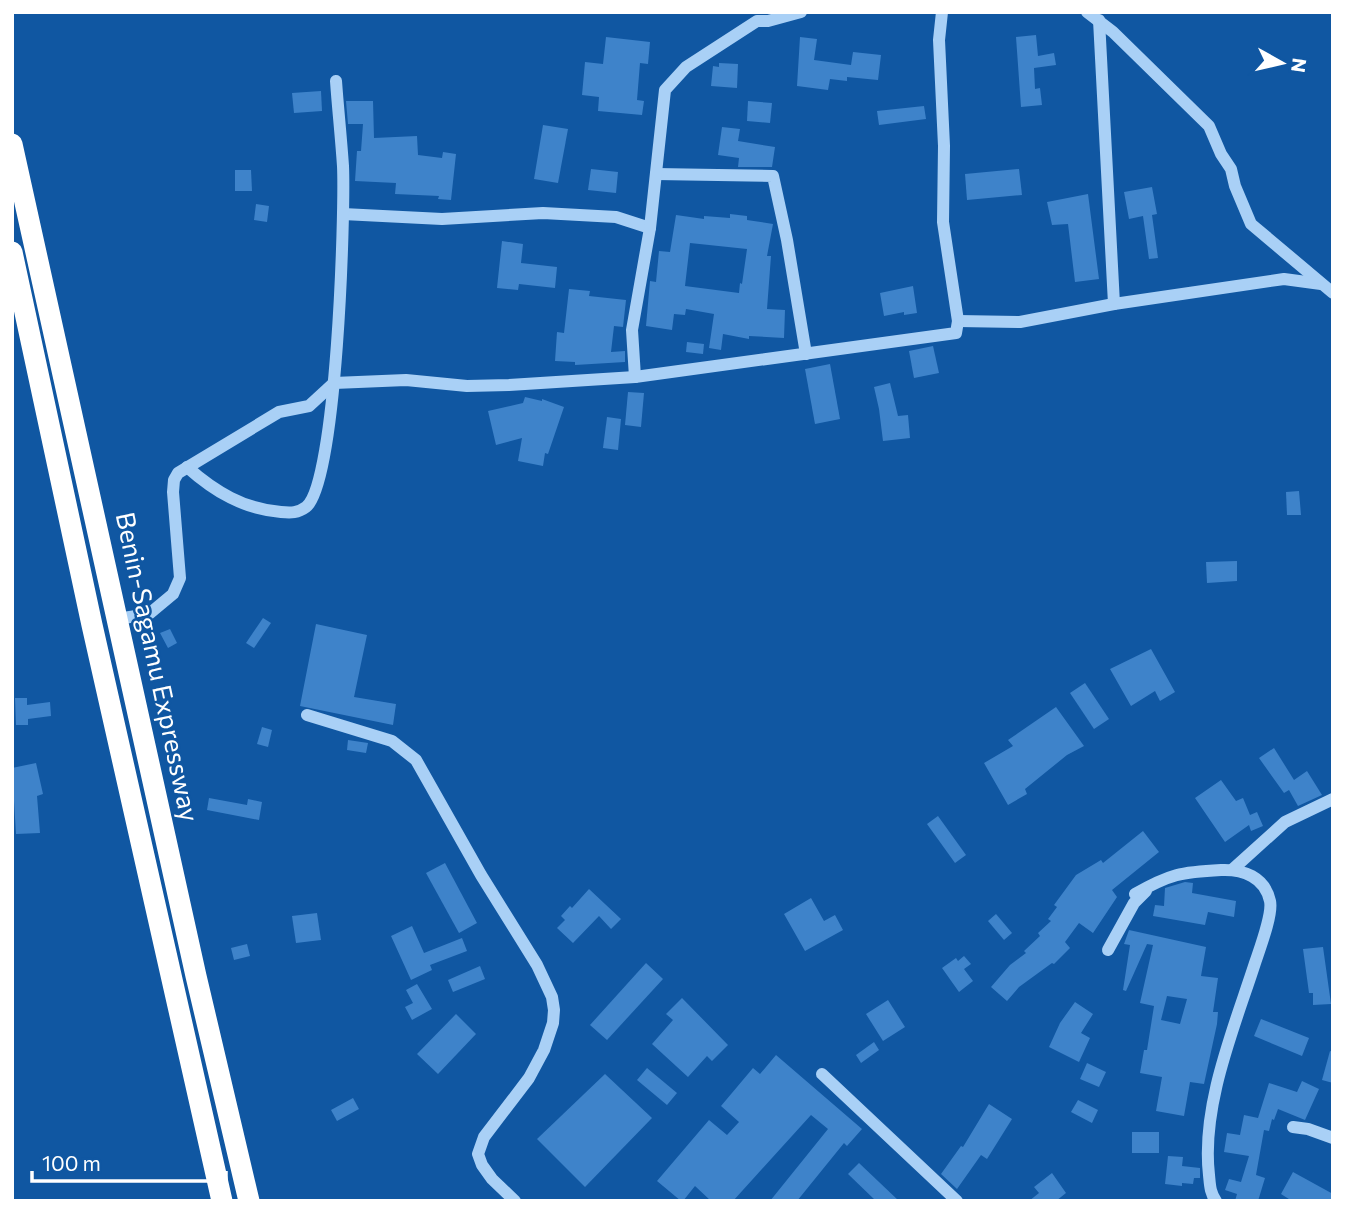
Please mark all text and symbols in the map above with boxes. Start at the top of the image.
north arrow [1247,28,1317,98]
text: N [1287,57,1312,74]
street label: Benin-Sagamu Expressway [111,509,206,824]
scale bar [32,1140,226,1184]
text: 100 m [42,1150,101,1175]

